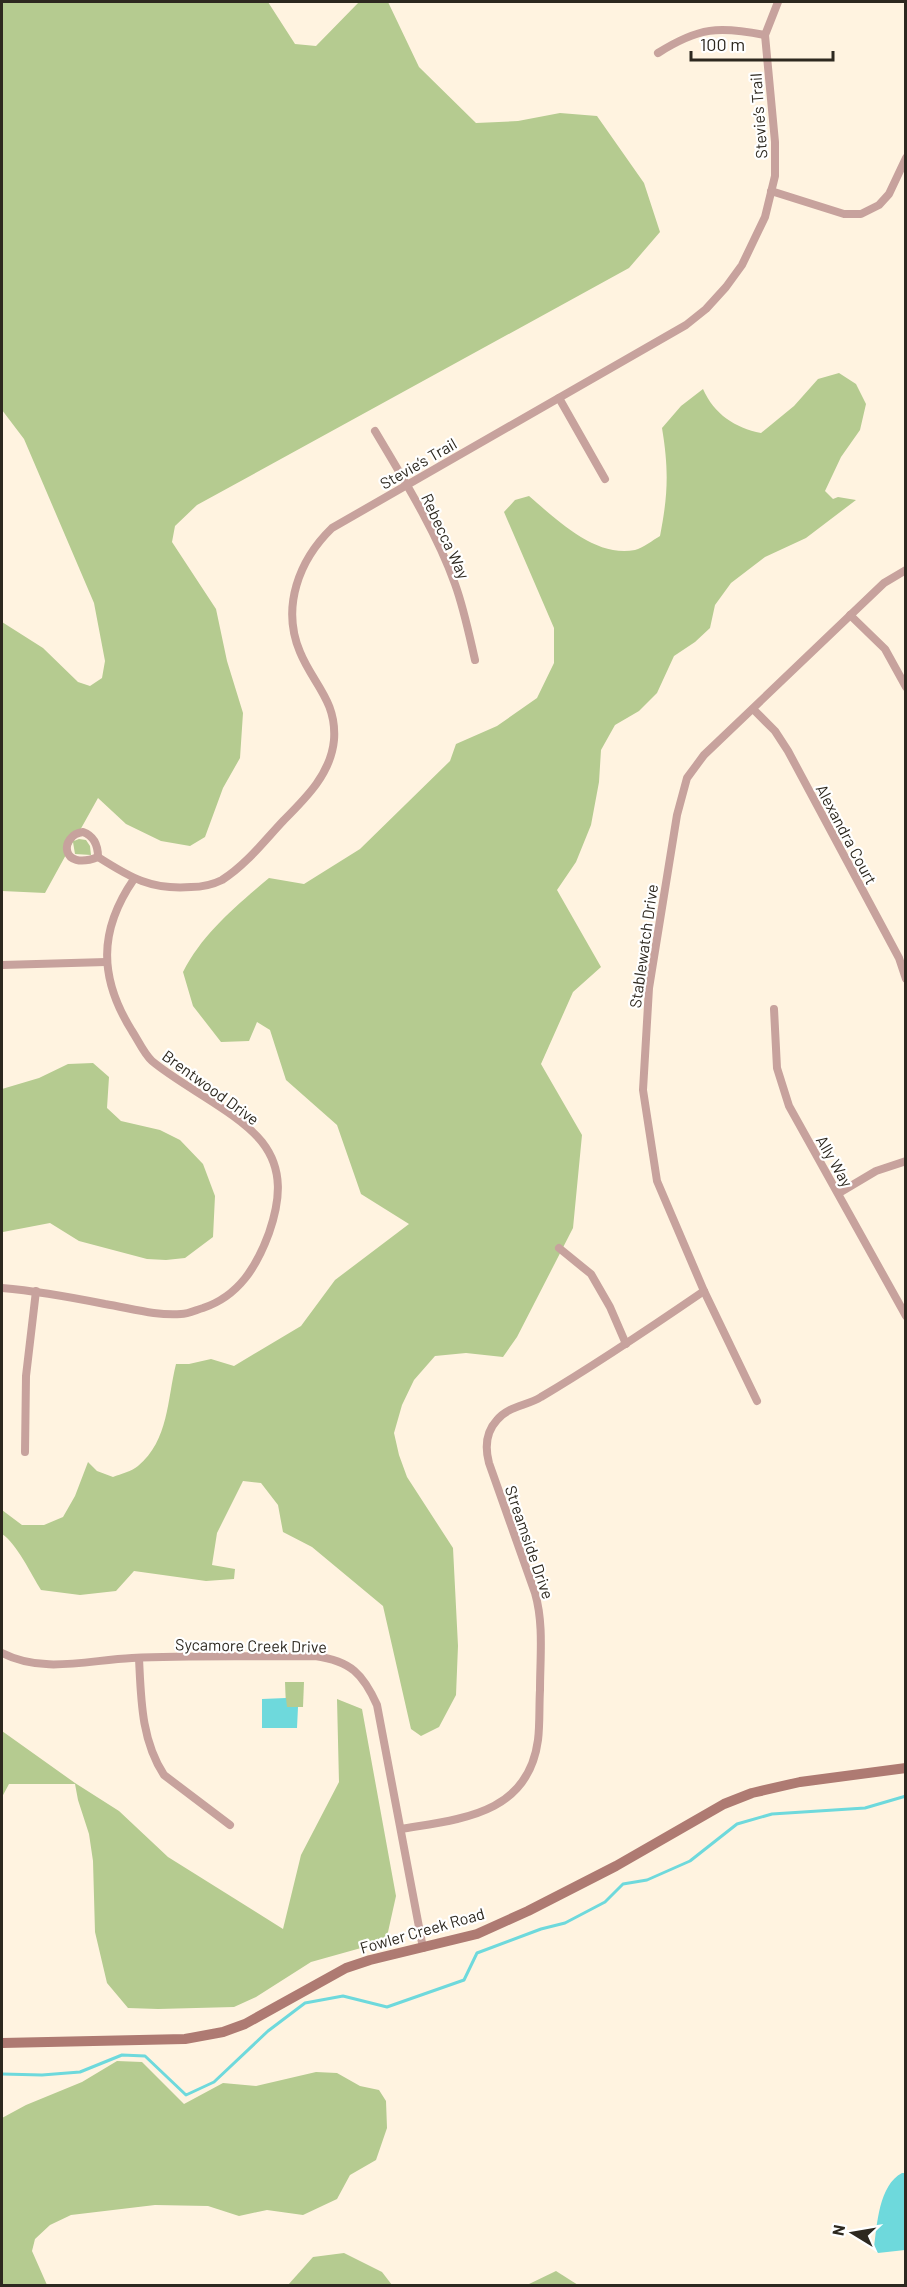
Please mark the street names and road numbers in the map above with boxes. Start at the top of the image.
street label: Stevie’s Trail [746,73,770,159]
street label: Stevie’s Trail [376,433,460,493]
street label: Rebecca Way [418,490,474,582]
street label: Alexandra Court [813,781,881,887]
street label: Stablewatch Drive [625,883,661,1009]
street label: Brentwood Drive [159,1046,263,1128]
street label: Ally Way [813,1132,858,1191]
street label: Streamside Drive [502,1483,558,1601]
street label: Sycamore Creek Drive [175,1634,327,1656]
street label: Fowler Creek Road [358,1903,486,1957]

